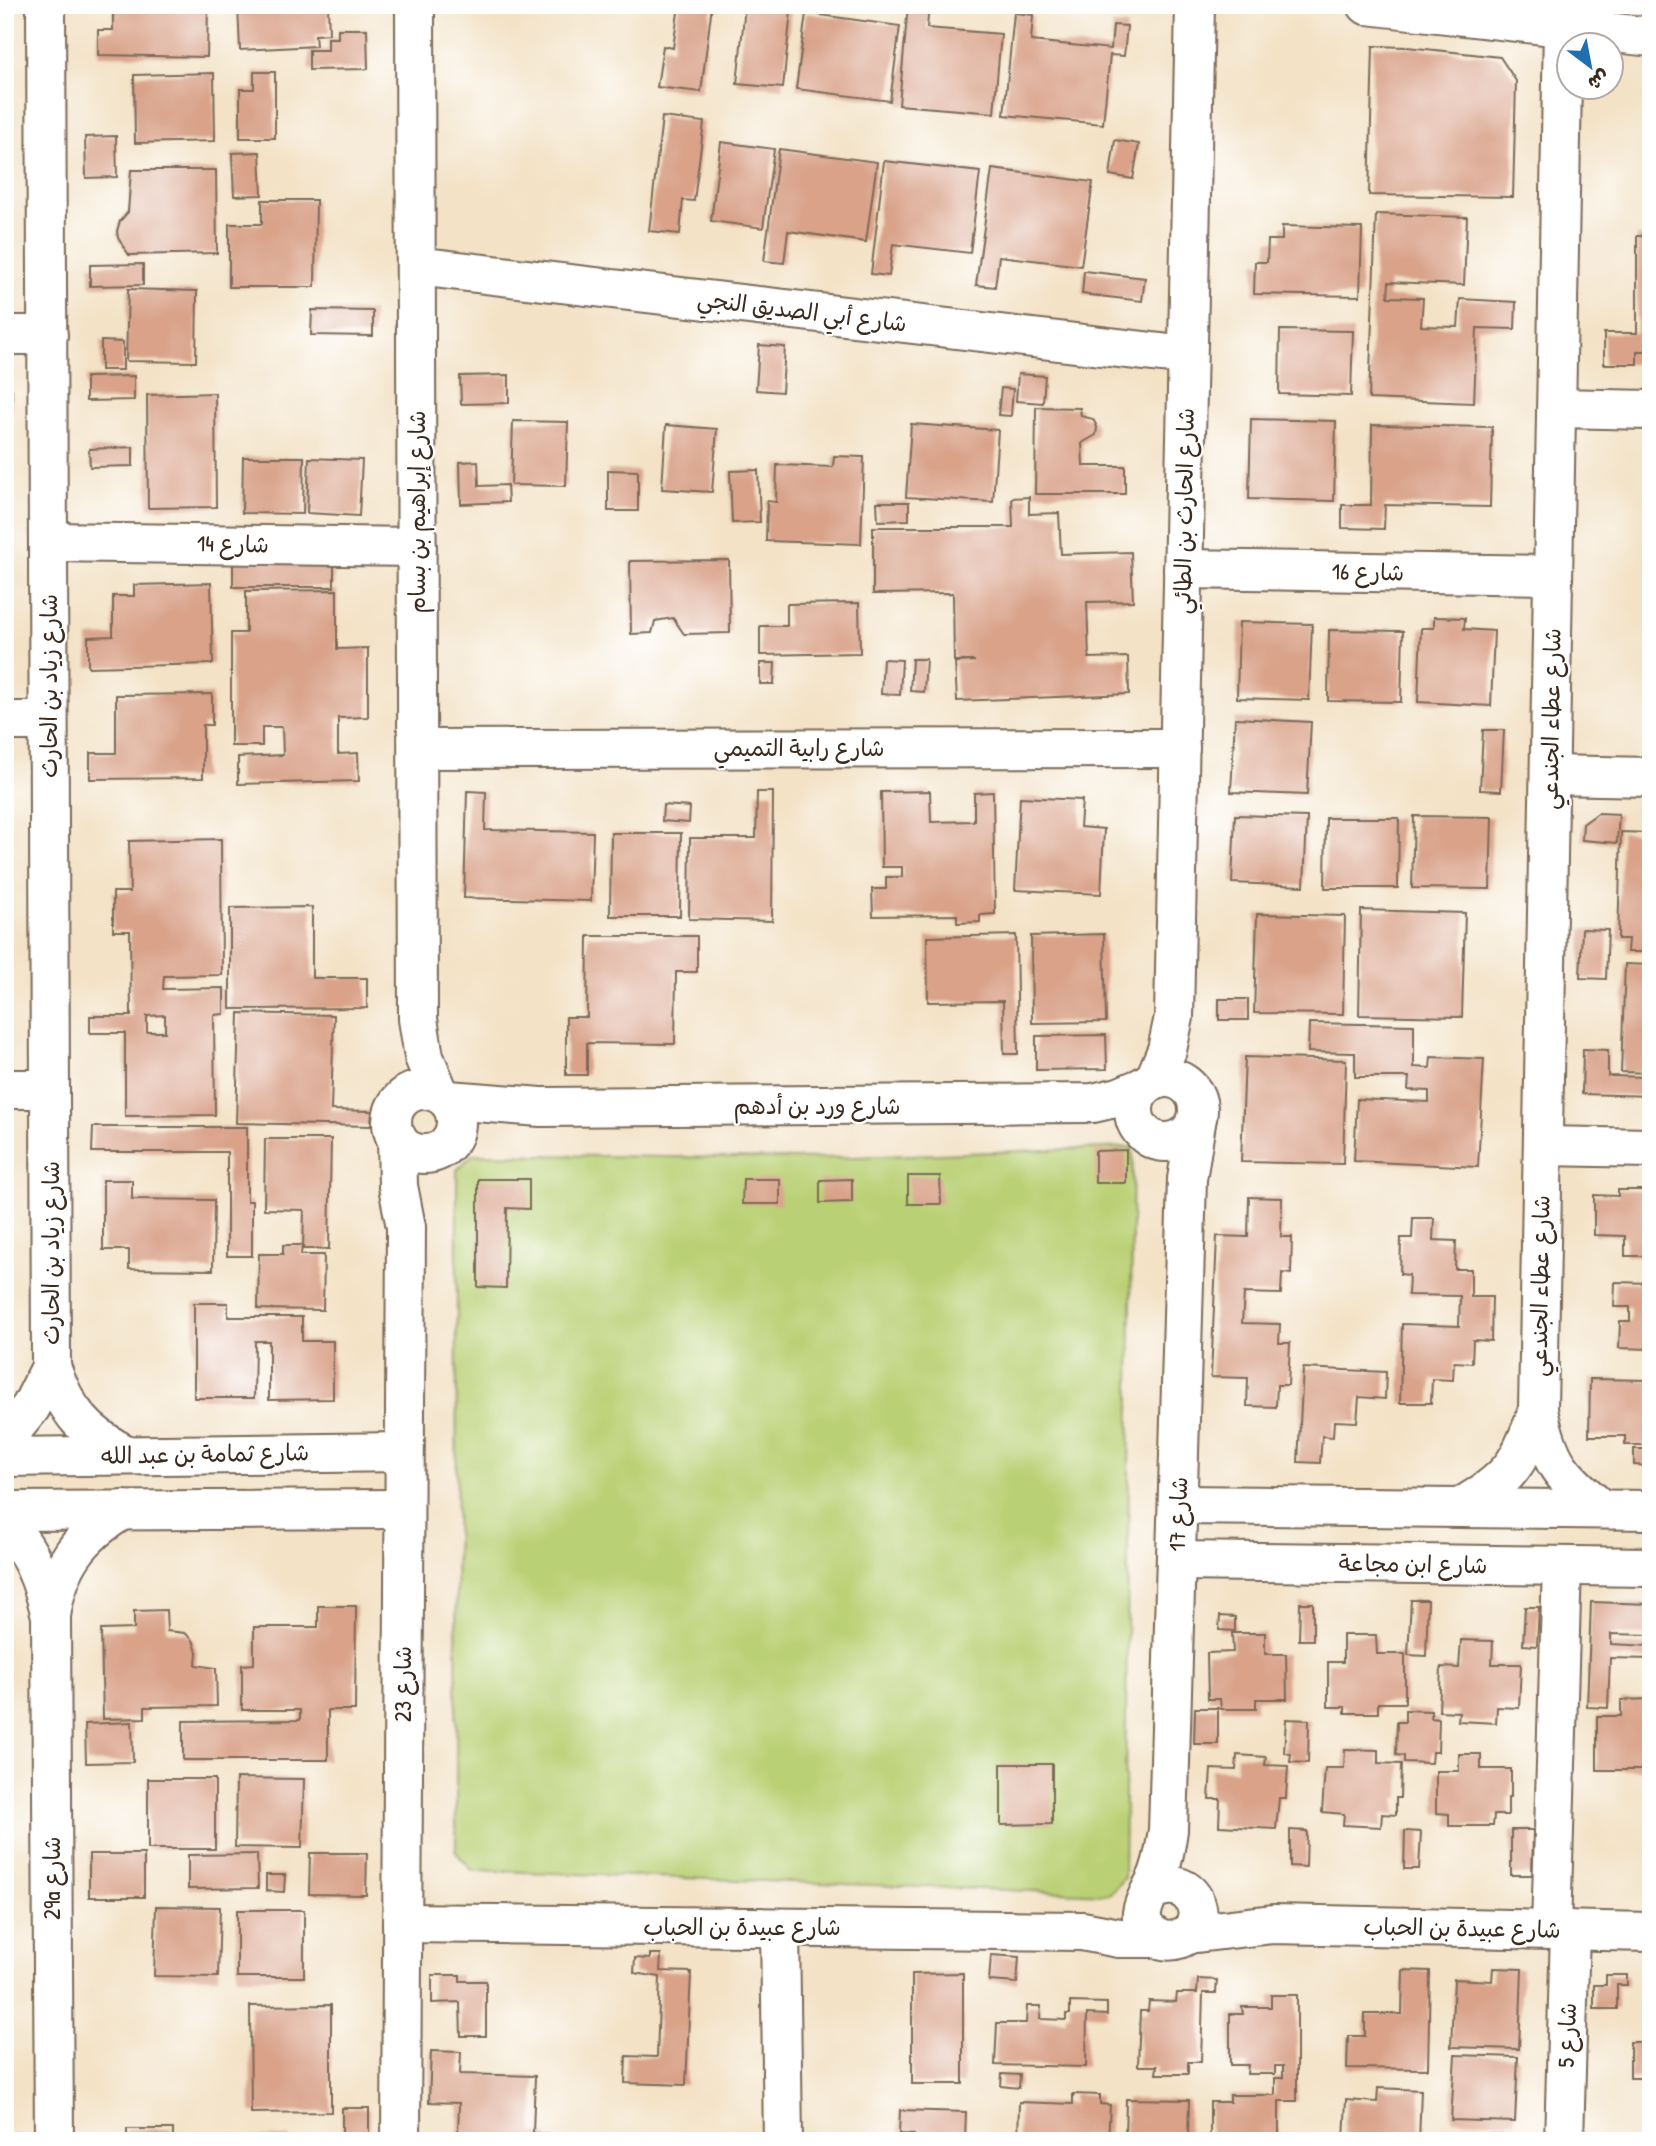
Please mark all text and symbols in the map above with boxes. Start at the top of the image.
north arrow [1554,32,1624,102]
text: ش [1583,64,1615,97]
street label: شارع أبي الصديق النجي [695,282,909,345]
street label: شارع الحارث بن الطائي [1166,407,1207,615]
street label: شارع إبراهيم بن بسام [401,410,435,614]
street label: شارع 14 [197,527,269,561]
street label: شارع 16 [1331,555,1405,589]
street label: شارع زياد بن الحارث [33,594,65,778]
street label: شارع عطاء الجندعي [1533,628,1574,810]
street label: شارع رابية التميمي [713,732,885,769]
street label: شارع ورد بن أدهم [733,1090,901,1124]
street label: شارع زياد بن الحارث [35,1161,67,1345]
street label: شارع عطاء الجندعي [1522,1195,1563,1377]
street label: شارع ثمامة بن عبد الله [101,1436,309,1472]
street label: شارع 17 [1161,1476,1195,1552]
street label: شارع ابن مجاعة [1338,1547,1488,1581]
street label: شارع 23 [387,1646,419,1722]
street label: 29a شارع [36,1836,68,1920]
street label: شارع عبيدة بن الحباب [1363,1910,1561,1946]
street label: شارع عبيدة بن الحباب [643,1911,841,1943]
street label: شارع 5 [1550,2002,1584,2068]

